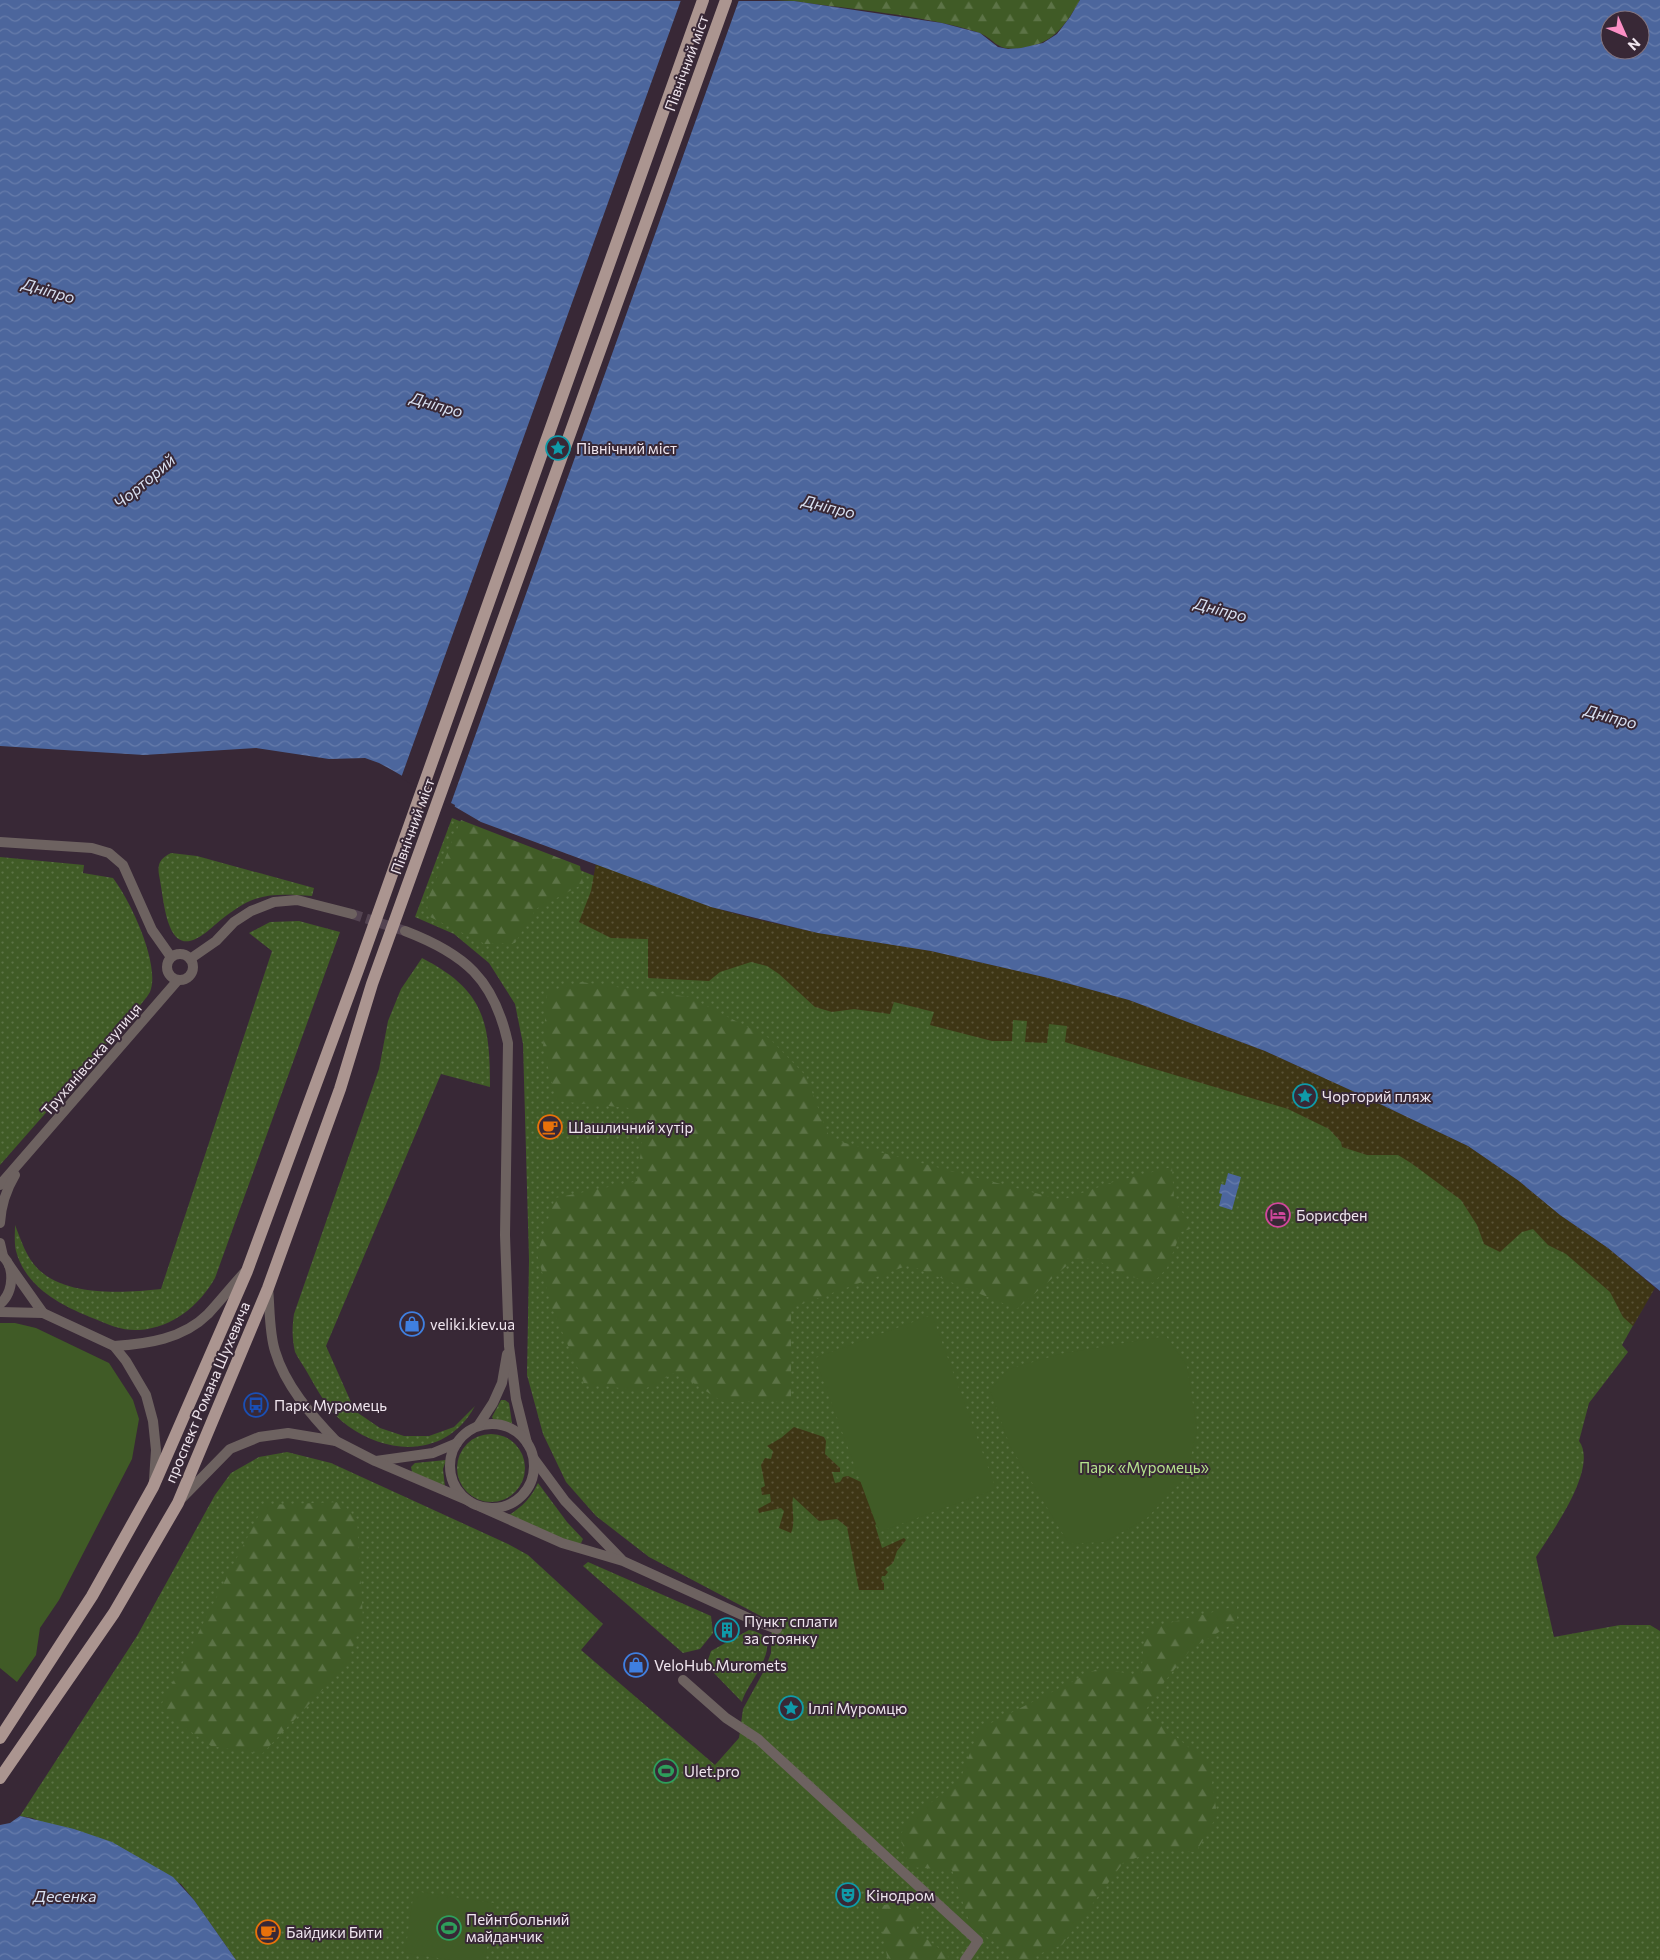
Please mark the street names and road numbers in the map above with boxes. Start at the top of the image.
street label: Північний міст [660,12,712,114]
street label: Північний міст [386,775,438,877]
street label: Труханівська вулиця [37,999,145,1119]
street label: проспект Романа Шухевича [161,1299,253,1485]

